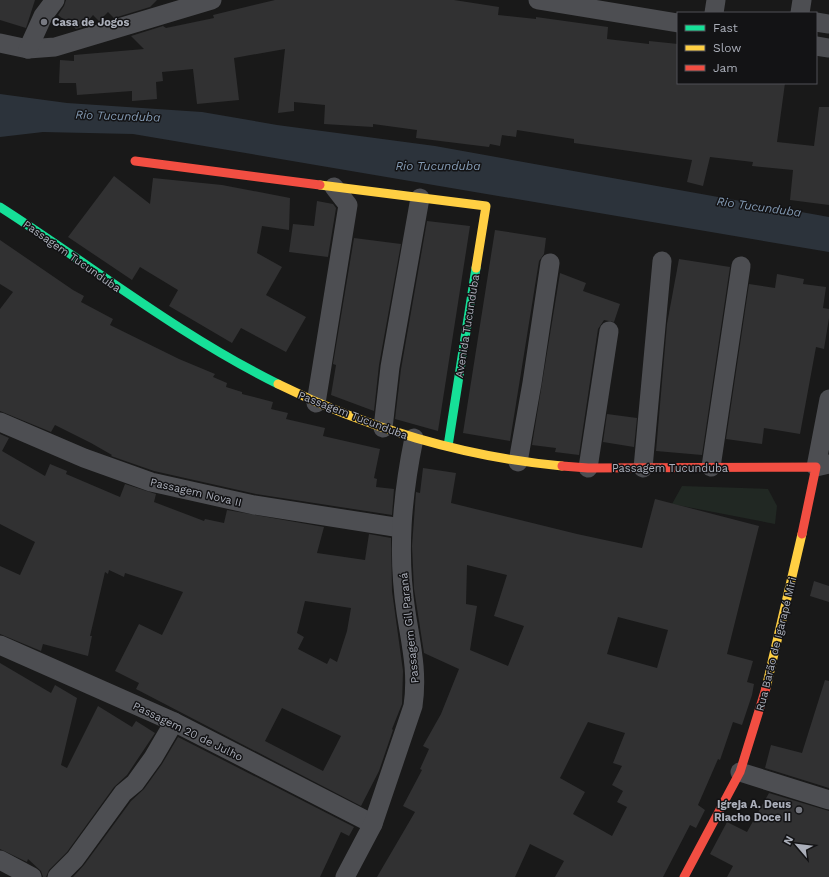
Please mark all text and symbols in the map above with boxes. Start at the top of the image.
legend [677,12,817,84]
place label: Casa de Jogos [52,16,129,29]
marker: Casa de Jogos [39,17,49,27]
text: Fast [713,21,738,35]
text: Slow [713,41,741,55]
text: Jam [713,61,738,75]
water label: Rio Tucunduba [75,108,161,125]
water label: Rio Tucunduba [395,159,481,173]
water label: Rio Tucunduba [716,194,803,220]
street label: Passagem Tucunduba [20,218,123,295]
street label: Avenida Tucunduba [453,274,482,379]
street label: Passagem Tucunduba [296,389,409,442]
street label: Passagem Tucunduba [612,462,728,475]
street label: Passagem Nova II [149,476,243,509]
street label: Passagem Gil Paraná [397,572,422,684]
street label: Rua Barão de Igarapé Miri [754,576,799,712]
street label: Passagem 20 de Julho [131,699,245,764]
place label: Igreja A. Deus Riacho Doce II [714,798,791,824]
marker: Igreja A. Deus Riacho Doce II [794,805,804,815]
north arrow [777,825,817,865]
text: N [781,834,796,847]

